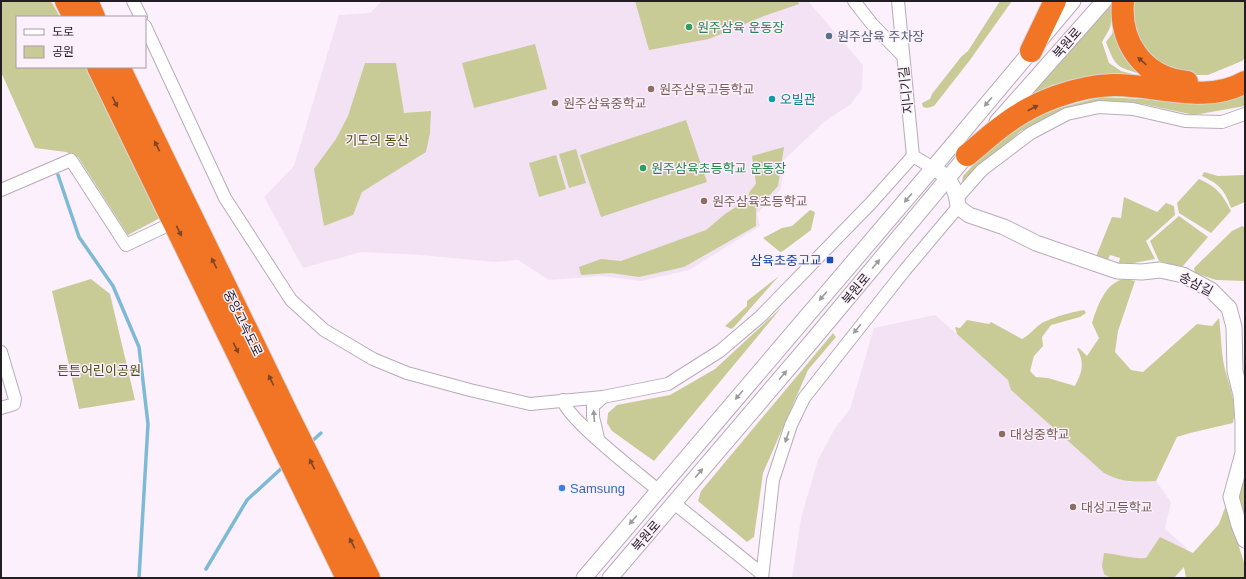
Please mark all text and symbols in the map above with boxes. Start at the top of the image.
legend [16,16,146,68]
place label: 원주삼육 운동장 [697,20,784,35]
marker: 원주삼육 운동장 [684,22,694,32]
text: 도로 [52,25,74,39]
street label: 북원로 [1050,25,1084,61]
place label: 원주삼육 주차장 [837,29,924,44]
marker: 원주삼육 주차장 [824,31,834,41]
text: 공원 [52,45,74,59]
one-way arrow [1137,56,1148,65]
street label: 지니기길 [896,65,916,115]
place label: 원주삼육고등학교 [659,82,755,97]
marker: 원주삼육고등학교 [646,84,656,94]
place label: 오빌관 [780,92,816,107]
marker: 오빌관 [767,94,777,104]
one-way arrow [112,96,118,108]
place label: 원주삼육중학교 [563,96,647,111]
one-way arrow [983,97,992,108]
marker: 원주삼육중학교 [550,98,560,108]
one-way arrow [1027,105,1038,111]
park label: 기도의 동산 [345,133,409,148]
one-way arrow [154,141,160,152]
place label: 원주삼육초등학교 운동장 [651,161,786,176]
marker: 원주삼육초등학교 운동장 [638,163,648,173]
one-way arrow [903,192,912,203]
place label: 원주삼육초등학교 [712,194,808,209]
marker: 원주삼육초등학교 [699,196,709,206]
one-way arrow [175,226,182,237]
place label: 삼육초중고교 [750,253,822,268]
marker: 삼육초중고교 [825,255,835,265]
one-way arrow [211,258,217,269]
one-way arrow [872,259,881,270]
street label: 송삼길 [1177,269,1215,299]
street label: 북원로 [839,270,873,308]
street label: 중앙고속도로 [221,287,265,359]
one-way arrow [819,291,828,302]
one-way arrow [853,324,862,334]
one-way arrow [233,342,239,354]
park label: 튼튼어린이공원 [57,363,141,378]
one-way arrow [779,369,788,380]
one-way arrow [268,374,274,386]
one-way arrow [734,390,743,401]
one-way arrow [590,410,597,422]
place label: 대성중학교 [1010,427,1070,442]
marker: 대성중학교 [997,429,1007,439]
one-way arrow [783,431,789,443]
one-way arrow [309,458,315,469]
one-way arrow [695,468,704,479]
place label: Samsung [570,481,625,496]
marker: Samsung [557,483,567,493]
place label: 대성고등학교 [1081,500,1153,515]
marker: 대성고등학교 [1068,502,1078,512]
one-way arrow [628,515,637,525]
street label: 북원로 [629,518,663,554]
one-way arrow [349,537,355,549]

